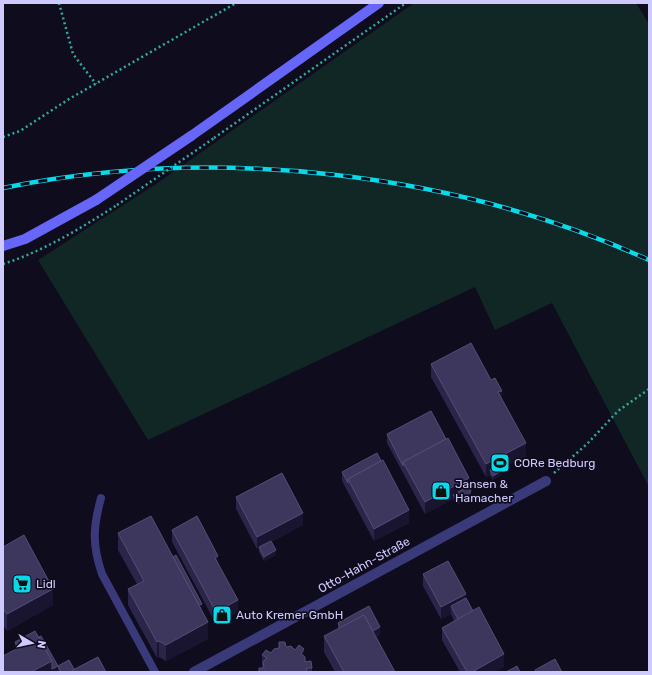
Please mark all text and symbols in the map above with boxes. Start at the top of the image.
sports icon: CORe Bedburg [489,452,511,474]
place label: CORe Bedburg [514,456,595,470]
place label: Jansen & Hamacher [455,477,513,505]
shop icon: Jansen & Hamacher [430,480,452,502]
street label: Otto-Hahn-Straße [316,534,412,596]
supermarket icon: Lidl [11,573,33,595]
place label: Lidl [36,577,56,591]
shop icon: Auto Kremer GmbH [211,604,233,626]
place label: Auto Kremer GmbH [236,608,343,622]
north arrow [12,623,52,663]
text: N [34,640,48,649]

